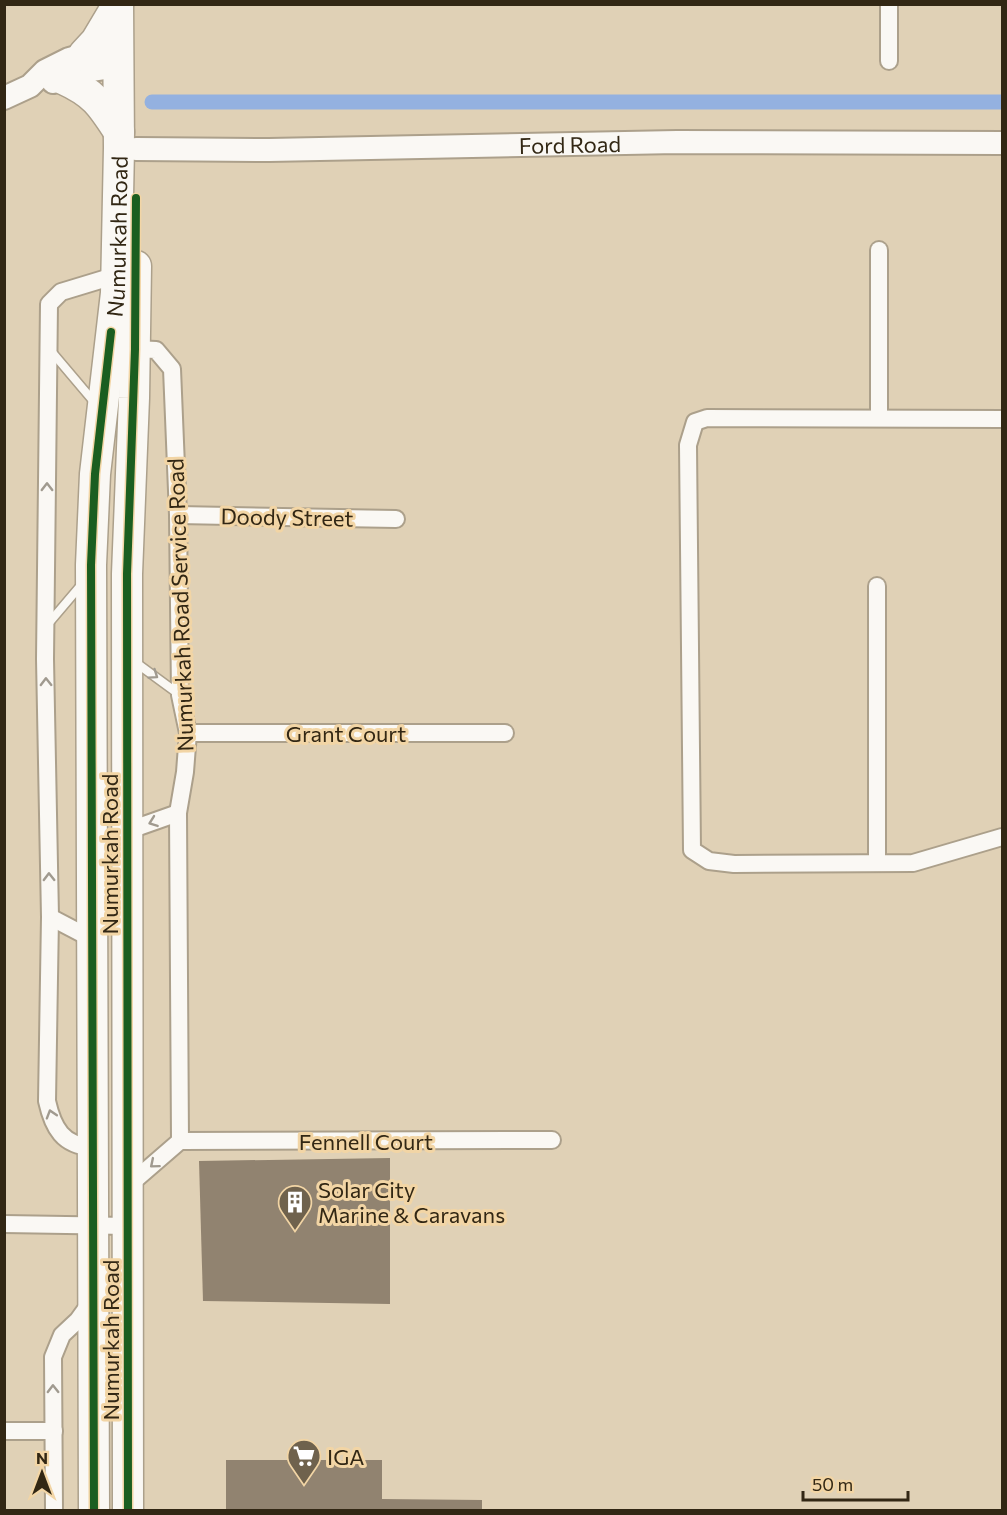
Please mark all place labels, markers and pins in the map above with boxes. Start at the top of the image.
place label: Solar City Marine & Caravans [318,1176,505,1228]
building icon: Solar City Marine & Caravans [277,1184,313,1231]
supermarket icon: IGA [286,1438,322,1485]
place label: IGA [327,1443,364,1470]

